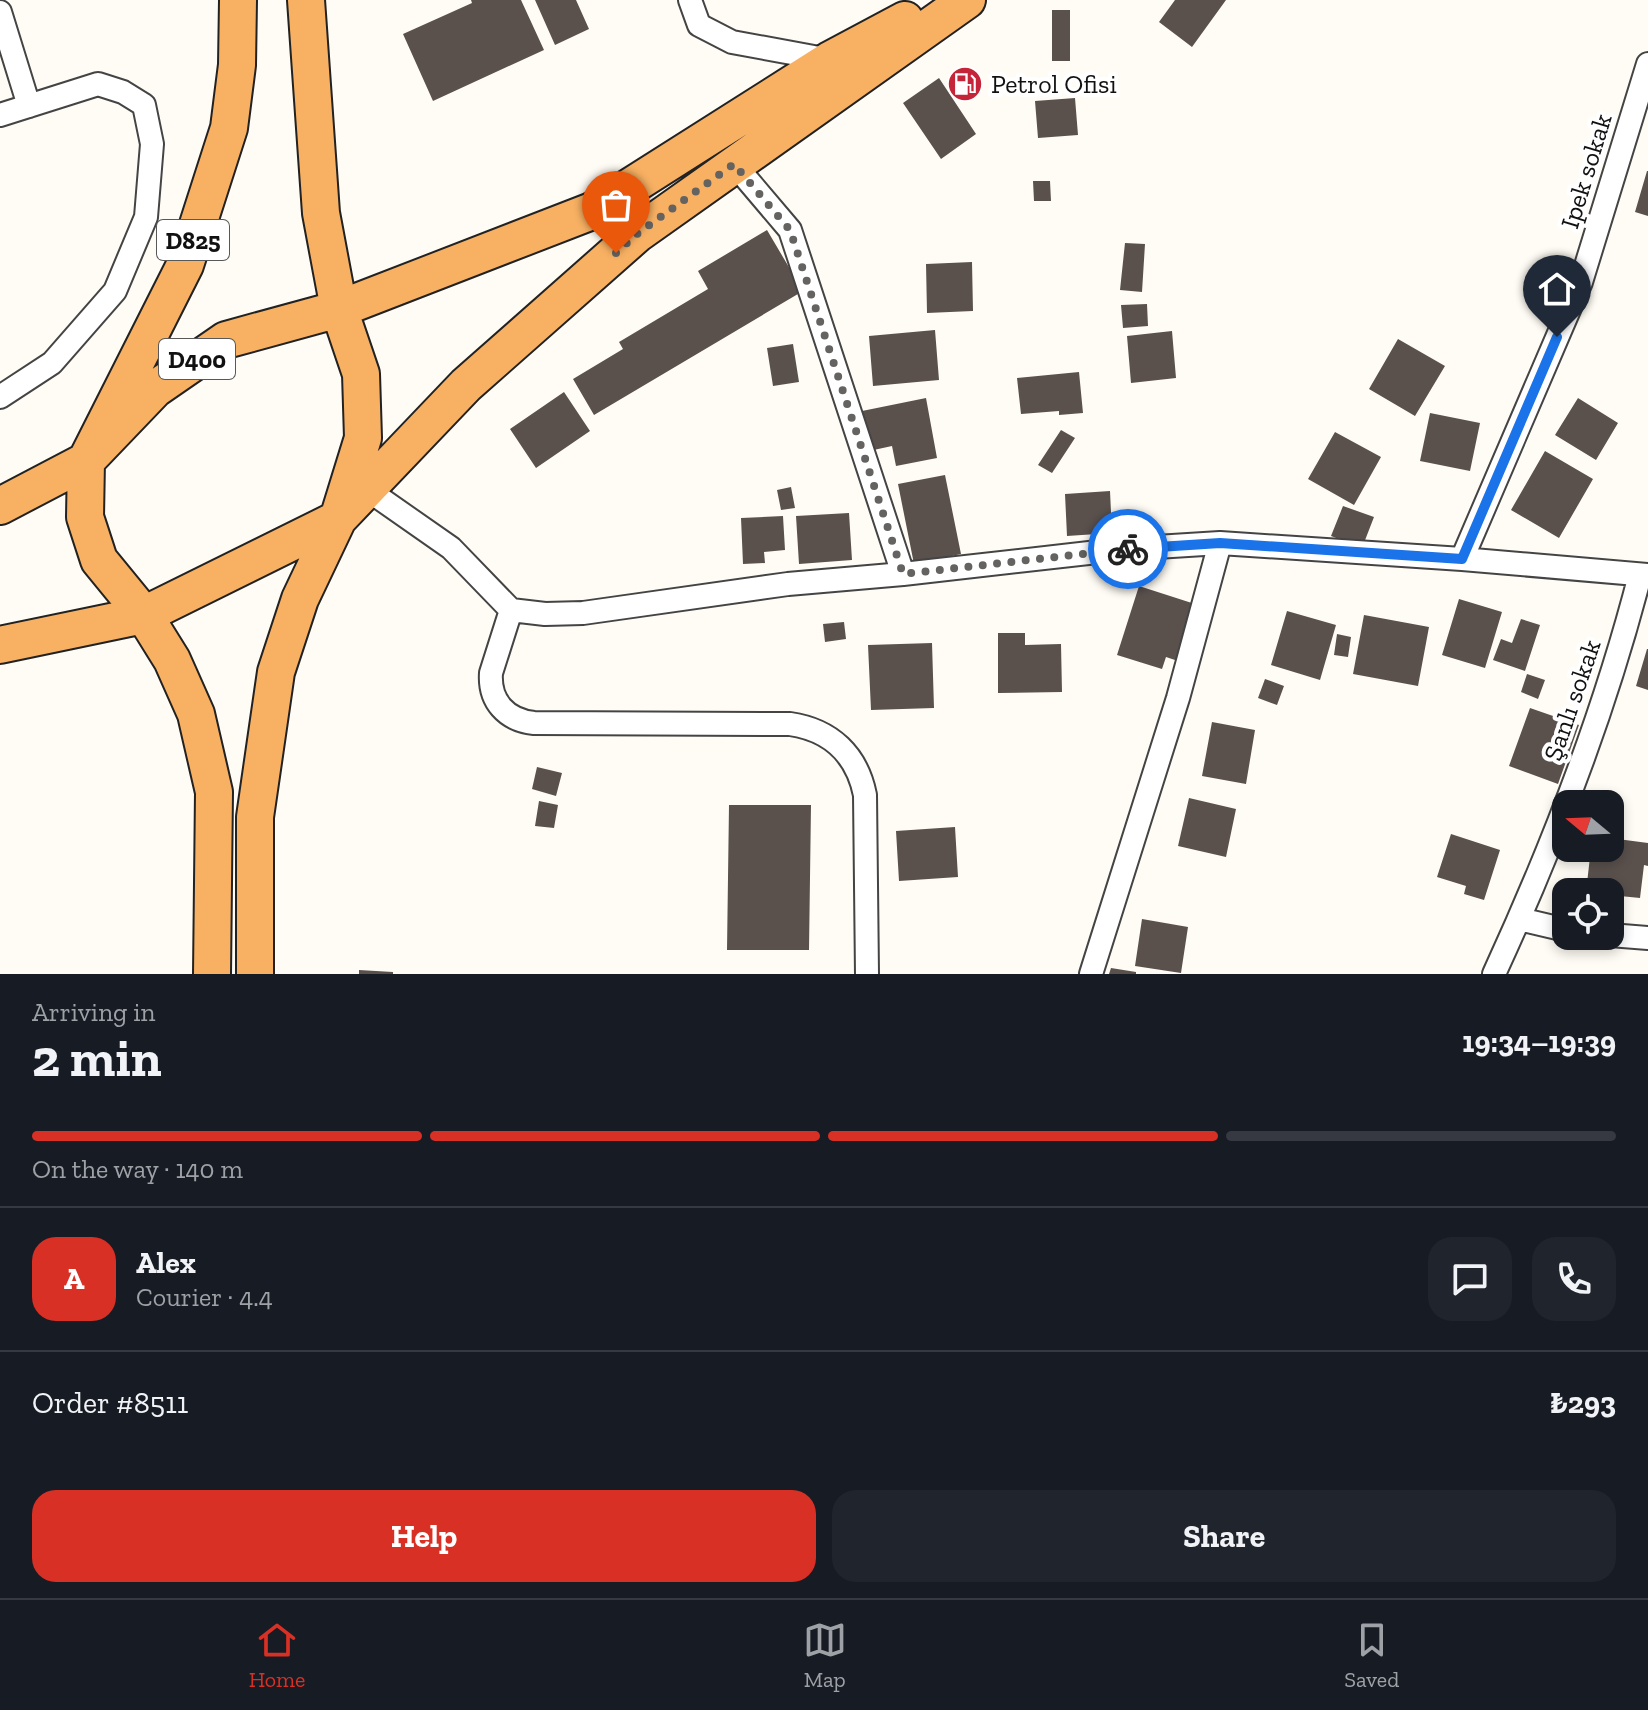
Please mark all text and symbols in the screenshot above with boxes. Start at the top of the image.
fuel station icon: Petrol Ofisi [946,65,984,103]
place label: Petrol Ofisi [991,68,1117,100]
street label: Ipek sokak [1553,109,1619,232]
pin [582,171,650,253]
icon: bag [594,183,638,227]
road number: D825 [157,220,229,260]
pin [1523,255,1591,337]
icon: home [1535,267,1579,311]
road number: D400 [159,339,235,379]
courier [1088,509,1168,589]
icon: bike [1106,527,1150,571]
street label: Şanlı sokak [1536,635,1608,765]
north arrow [1552,790,1624,862]
map controls [1552,790,1624,950]
button: locate [1552,878,1624,950]
text: Arriving in [32,996,155,1028]
text: 19:34–19:39 [1462,1024,1616,1060]
text: 2 min [32,1027,162,1089]
text: On the way · 140 m [32,1153,243,1185]
button: chat [1428,1237,1512,1321]
button: phone [1532,1237,1616,1321]
text: Alex [136,1245,196,1281]
text: A [64,1261,84,1297]
text: Courier · 4.4 [136,1281,273,1313]
text: Order #8511 [32,1385,188,1421]
text: ₺293 [1550,1385,1616,1421]
button: Help [32,1490,816,1582]
button: Share [832,1490,1616,1582]
tab: Home [249,1618,305,1693]
tab: Map [803,1618,847,1693]
tab: Saved [1344,1618,1399,1693]

